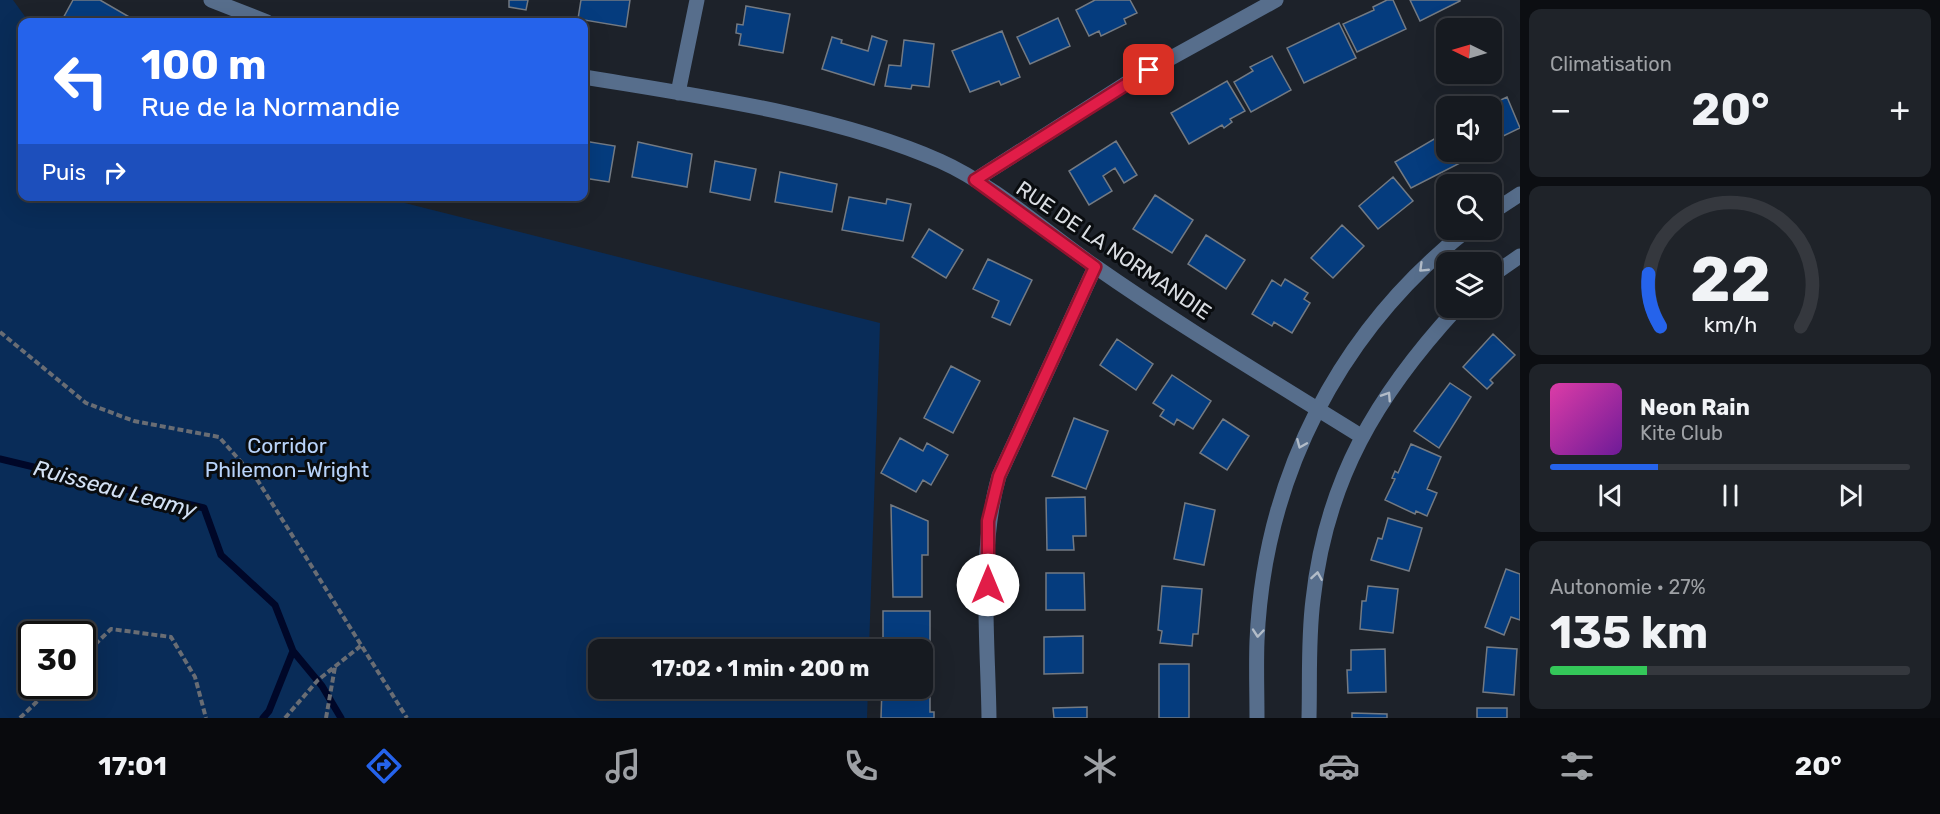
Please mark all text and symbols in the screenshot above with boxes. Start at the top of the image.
north arrow [1436,18,1502,84]
map controls [1436,18,1502,318]
text: 100 m [141,40,266,90]
icon: left [42,42,120,120]
pin [1123,44,1174,95]
text: Climatisation [1550,52,1672,76]
icon: arrive [1132,53,1165,86]
text: 20° [1691,83,1770,136]
text: − [1550,90,1571,129]
text: + [1889,90,1910,129]
text: Rue de la Normandie [141,91,400,123]
button: sound [1436,96,1502,162]
icon: right [98,156,131,189]
text: Puis [42,159,86,186]
button: search [1436,174,1502,240]
street label: RUE DE LA NORMANDIE [1012,175,1216,325]
text: 22 [1689,244,1771,318]
button: layers [1436,252,1502,318]
one-way arrow [1420,261,1430,272]
text: km/h [1703,313,1757,338]
one-way arrow [1379,392,1391,402]
text: Neon Rain [1640,394,1750,421]
text: Kite Club [1640,421,1723,445]
park label: Corridor Philemon-Wright [205,433,369,482]
one-way arrow [1297,438,1309,449]
water label: Ruisseau Leamy [30,454,200,524]
icon: previous [1594,479,1627,512]
icon: pause [1714,479,1747,512]
icon: next [1834,479,1867,512]
position arrow [956,553,1020,617]
one-way arrow [1310,571,1322,581]
text: Autonomie · 27% [1550,575,1706,599]
text: 135 km [1550,606,1708,659]
speed limit sign: 30 [18,621,96,699]
one-way arrow [1252,629,1265,638]
text: 17:02 · 1 min · 200 m [652,655,869,682]
icon: directions [363,745,405,787]
icon: music [602,745,644,787]
icon: phone [840,745,882,787]
icon: climate [1079,745,1121,787]
icon: car [1318,745,1360,787]
icon: filters [1556,745,1598,787]
text: 17:01 [98,750,167,782]
text: 20° [1795,750,1842,782]

